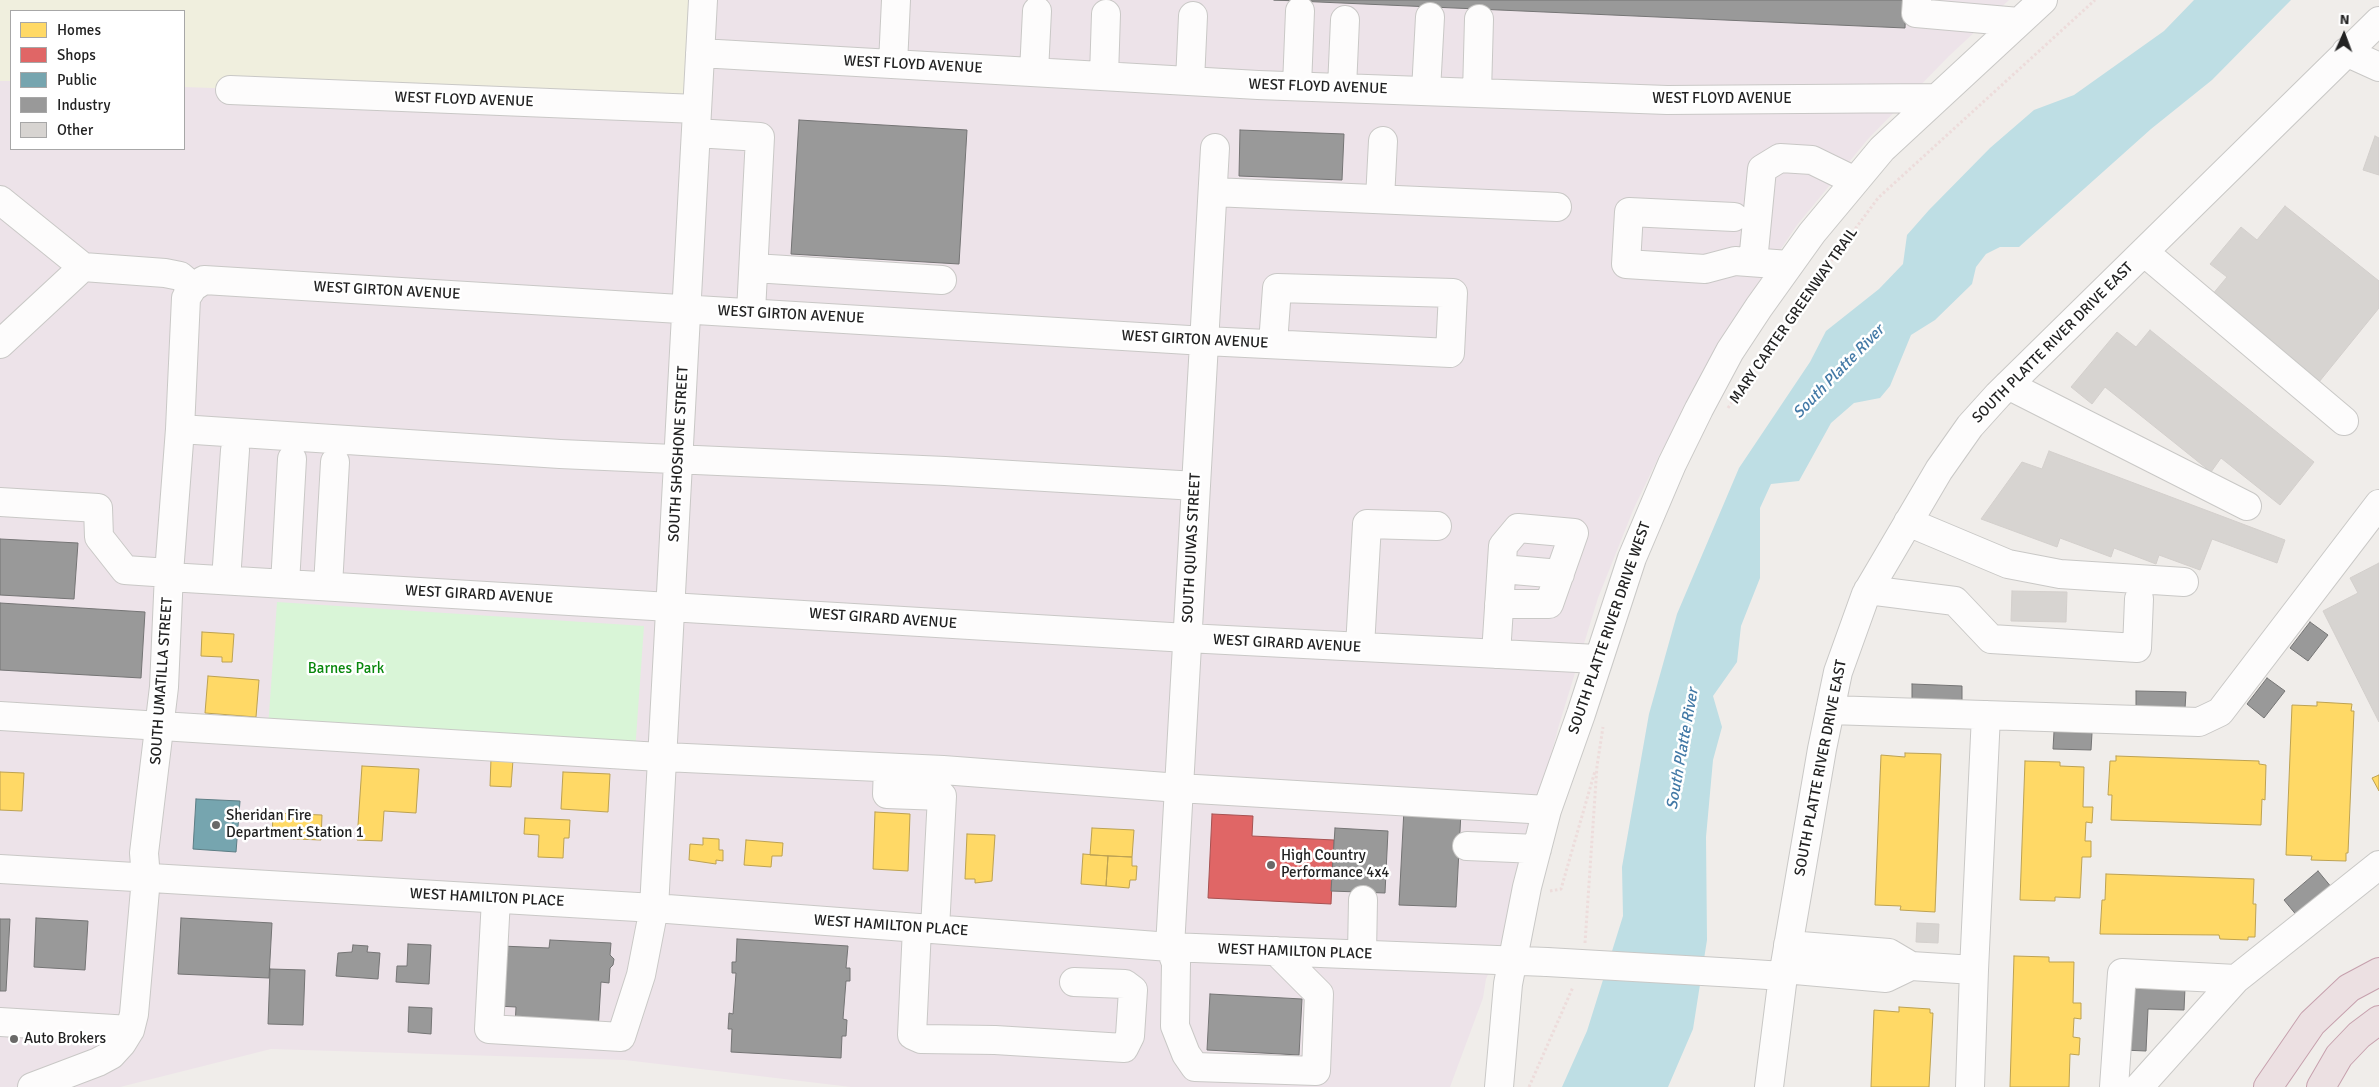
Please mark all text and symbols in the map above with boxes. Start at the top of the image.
legend [10,10,185,150]
north arrow [2319,10,2369,60]
text: N [2339,11,2350,28]
text: Homes [57,21,101,39]
text: Shops [57,46,96,64]
street label: WEST FLOYD AVENUE [843,52,983,78]
text: Public [57,71,97,89]
street label: WEST FLOYD AVENUE [1248,76,1388,98]
street label: WEST FLOYD AVENUE [394,89,534,111]
street label: WEST FLOYD AVENUE [1652,90,1792,108]
text: Industry [57,96,110,114]
text: Other [57,121,93,139]
street label: MARY CARTER GREENWAY TRAIL [1726,224,1862,408]
street label: SOUTH PLATTE RIVER DRIVE EAST [1969,259,2137,427]
street label: WEST GIRTON AVENUE [313,278,461,304]
street label: WEST GIRTON AVENUE [717,302,865,328]
water label: South Platte River [1789,321,1889,423]
street label: WEST GIRTON AVENUE [1121,327,1269,353]
street label: SOUTH SHOSHONE STREET [665,366,693,542]
street label: SOUTH QUIVAS STREET [1179,472,1205,624]
street label: SOUTH PLATTE RIVER DRIVE WEST [1565,519,1655,737]
street label: WEST GIRARD AVENUE [404,582,554,608]
street label: SOUTH UMATILLA STREET [147,597,177,765]
street label: WEST GIRARD AVENUE [808,605,958,633]
street label: WEST GIRARD AVENUE [1212,631,1362,657]
street label: SOUTH PLATTE RIVER DRIVE EAST [1791,658,1851,878]
park label: Barnes Park [308,660,384,678]
water label: South Platte River [1663,687,1703,811]
place label: Sheridan Fire Department Station 1 [226,807,364,842]
marker: Sheridan Fire Department Station 1 [210,819,222,831]
place label: High Country Performance 4x4 [1281,847,1389,882]
marker: High Country Performance 4x4 [1265,859,1277,871]
street label: WEST HAMILTON PLACE [409,885,565,911]
street label: WEST HAMILTON PLACE [813,912,969,940]
street label: WEST HAMILTON PLACE [1217,940,1373,964]
place label: Auto Brokers [24,1030,106,1048]
marker: Auto Brokers [8,1033,20,1045]

